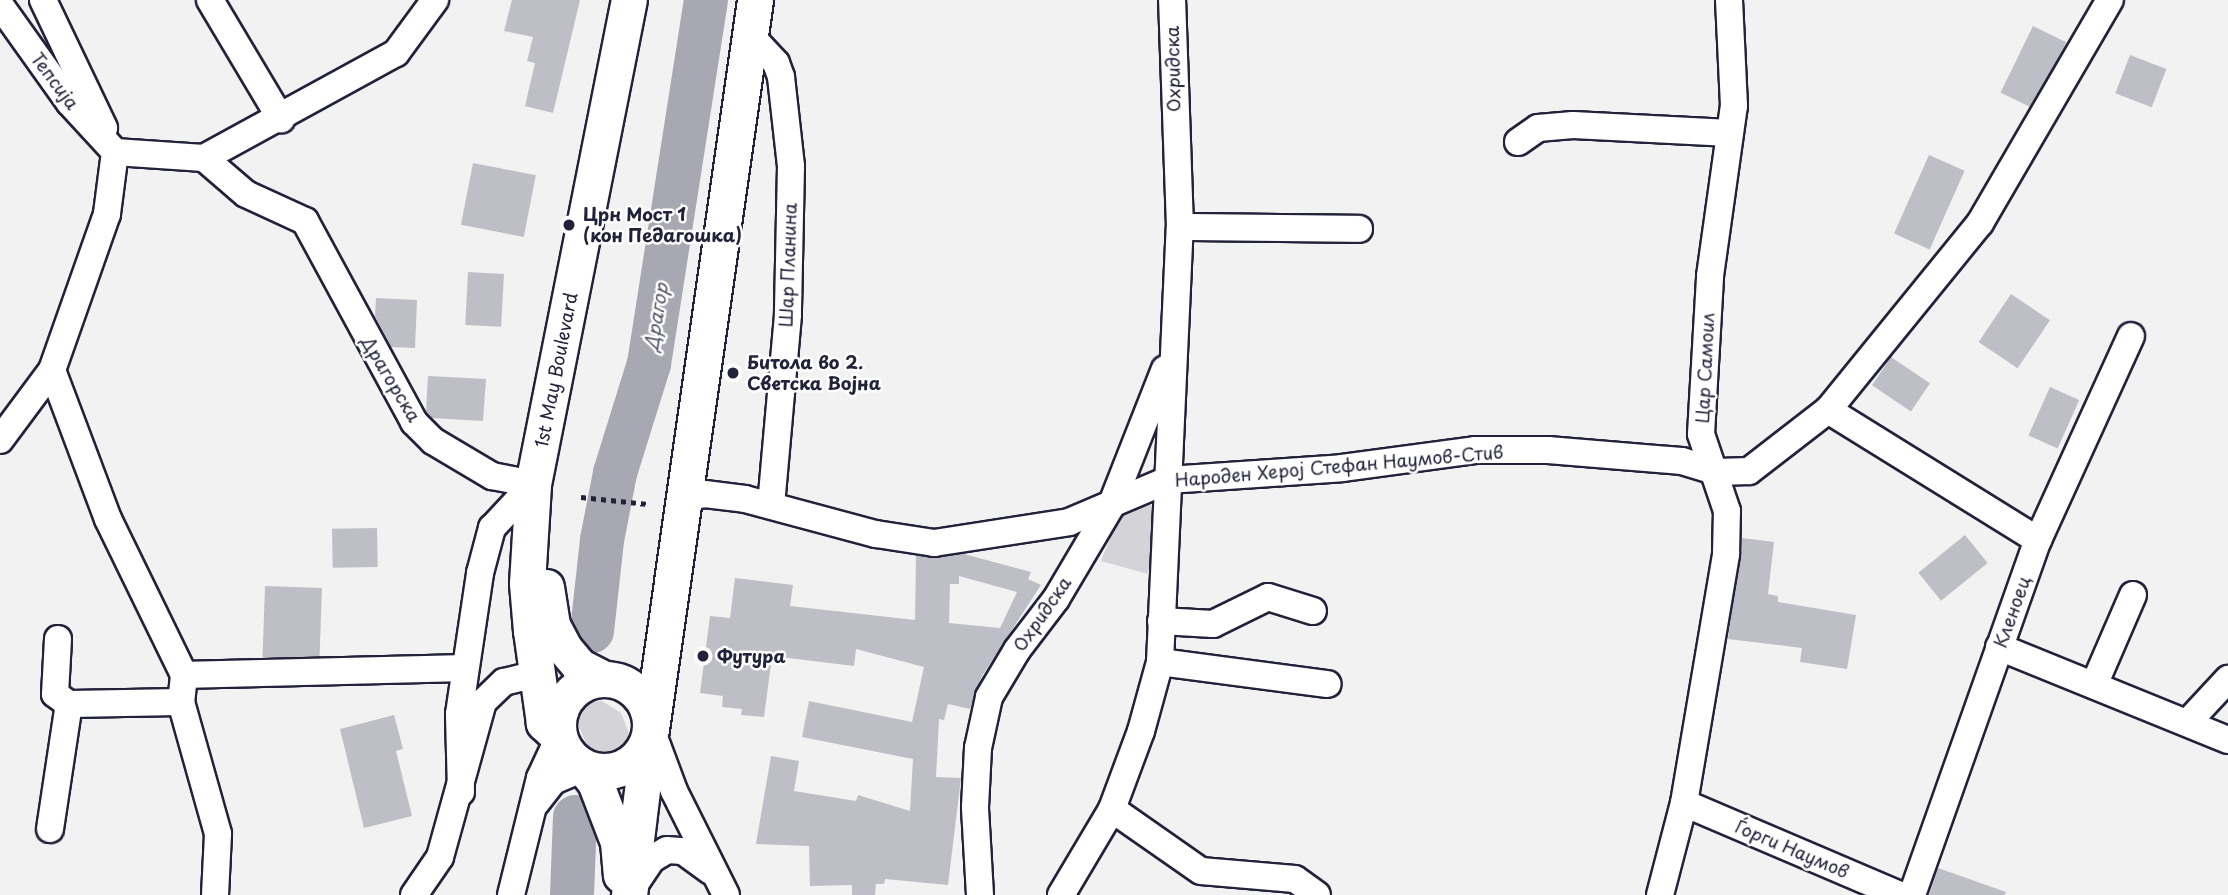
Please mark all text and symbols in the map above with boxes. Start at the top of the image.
street label: Охридска [1161,26,1185,112]
street label: Тепсија [27,48,83,114]
street label: Шар Планина [775,202,801,328]
place label: Црн Мост 1 (кон Педагошка) [583,204,743,246]
marker: Црн Мост 1 (кон Педагошка) [561,217,577,233]
water label: Драгор [639,282,673,352]
street label: 1st May Boulevard [530,289,582,451]
street label: Цар Самоил [1691,312,1719,424]
street label: Драгорска [357,332,425,426]
place label: Битола во 2. Светска Војна [747,352,882,394]
marker: Битола во 2. Светска Војна [725,365,741,381]
street label: Народен Херој Стефан Наумов-Стив [1173,441,1505,491]
street label: Охридска [1008,572,1076,656]
street label: Кленоец [1989,573,2035,651]
place label: Футура [717,645,786,667]
marker: Футура [695,648,711,664]
street label: Ѓорги Наумов [1731,815,1853,883]

